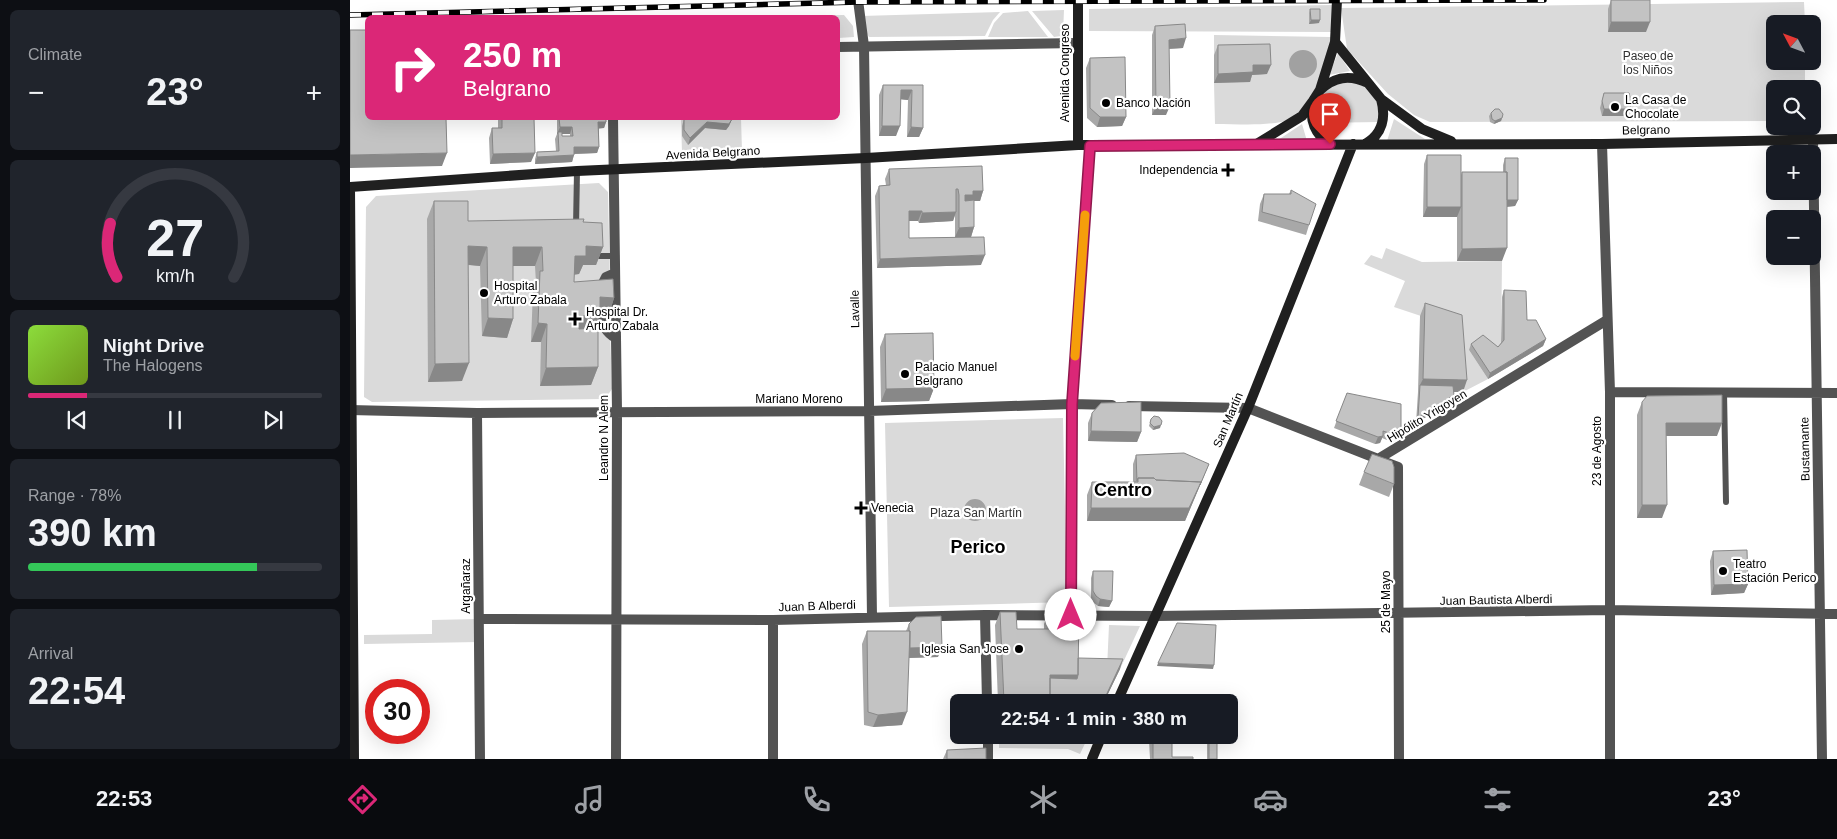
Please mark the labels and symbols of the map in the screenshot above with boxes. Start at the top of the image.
north arrow [1766,15,1821,70]
street label: Avenida Congreso [1058,23,1072,122]
park label: Paseo de los Niños [1623,49,1674,77]
pin [1309,93,1351,144]
place label: La Casa de Chocolate [1625,93,1687,121]
place label: Banco Nación [1116,96,1191,110]
marker: Banco Nación [1100,97,1112,109]
marker: La Casa de Chocolate [1609,101,1621,113]
street label: Belgrano [1622,123,1670,137]
street label: Avenida Belgrano [665,144,761,162]
place label: Independencia [1139,163,1218,177]
marker: Independencia [1222,164,1234,176]
place label: Hospital Arturo Zabala [494,279,567,307]
marker: Hospital Arturo Zabala [478,287,490,299]
street label: Lavalle [848,290,862,328]
place label: Hospital Dr. Arturo Zabala [586,305,659,333]
marker: Hospital Dr. Arturo Zabala [568,312,582,326]
place label: Palacio Manuel Belgrano [915,360,997,388]
marker: Palacio Manuel Belgrano [899,368,911,380]
street label: Hipólito Yrigoyen [1385,387,1469,445]
street label: San Martín [1210,390,1246,450]
street label: Mariano Moreno [755,392,843,406]
street label: Leandro N Alem [597,395,611,481]
street label: 23 de Agosto [1590,416,1604,486]
street label: Bustamante [1797,417,1813,481]
district label: Centro [1094,480,1152,500]
place label: Venecia [871,501,914,515]
marker: Venecia [855,502,867,514]
park label: Plaza San Martín [930,506,1022,520]
district label: Perico [950,537,1006,557]
place label: Teatro Estación Perico [1733,557,1817,585]
street label: Argañaraz [459,558,473,614]
marker: Teatro Estación Perico [1717,565,1729,577]
street label: 25 de Mayo [1379,570,1393,633]
position arrow [1044,588,1096,640]
street label: Juan Bautista Alberdi [1440,592,1552,608]
street label: Juan B Alberdi [778,598,856,614]
place label: Iglesia San Jose [921,642,1009,656]
marker: Iglesia San Jose [1013,643,1025,655]
speed limit sign: 30 [365,679,430,744]

